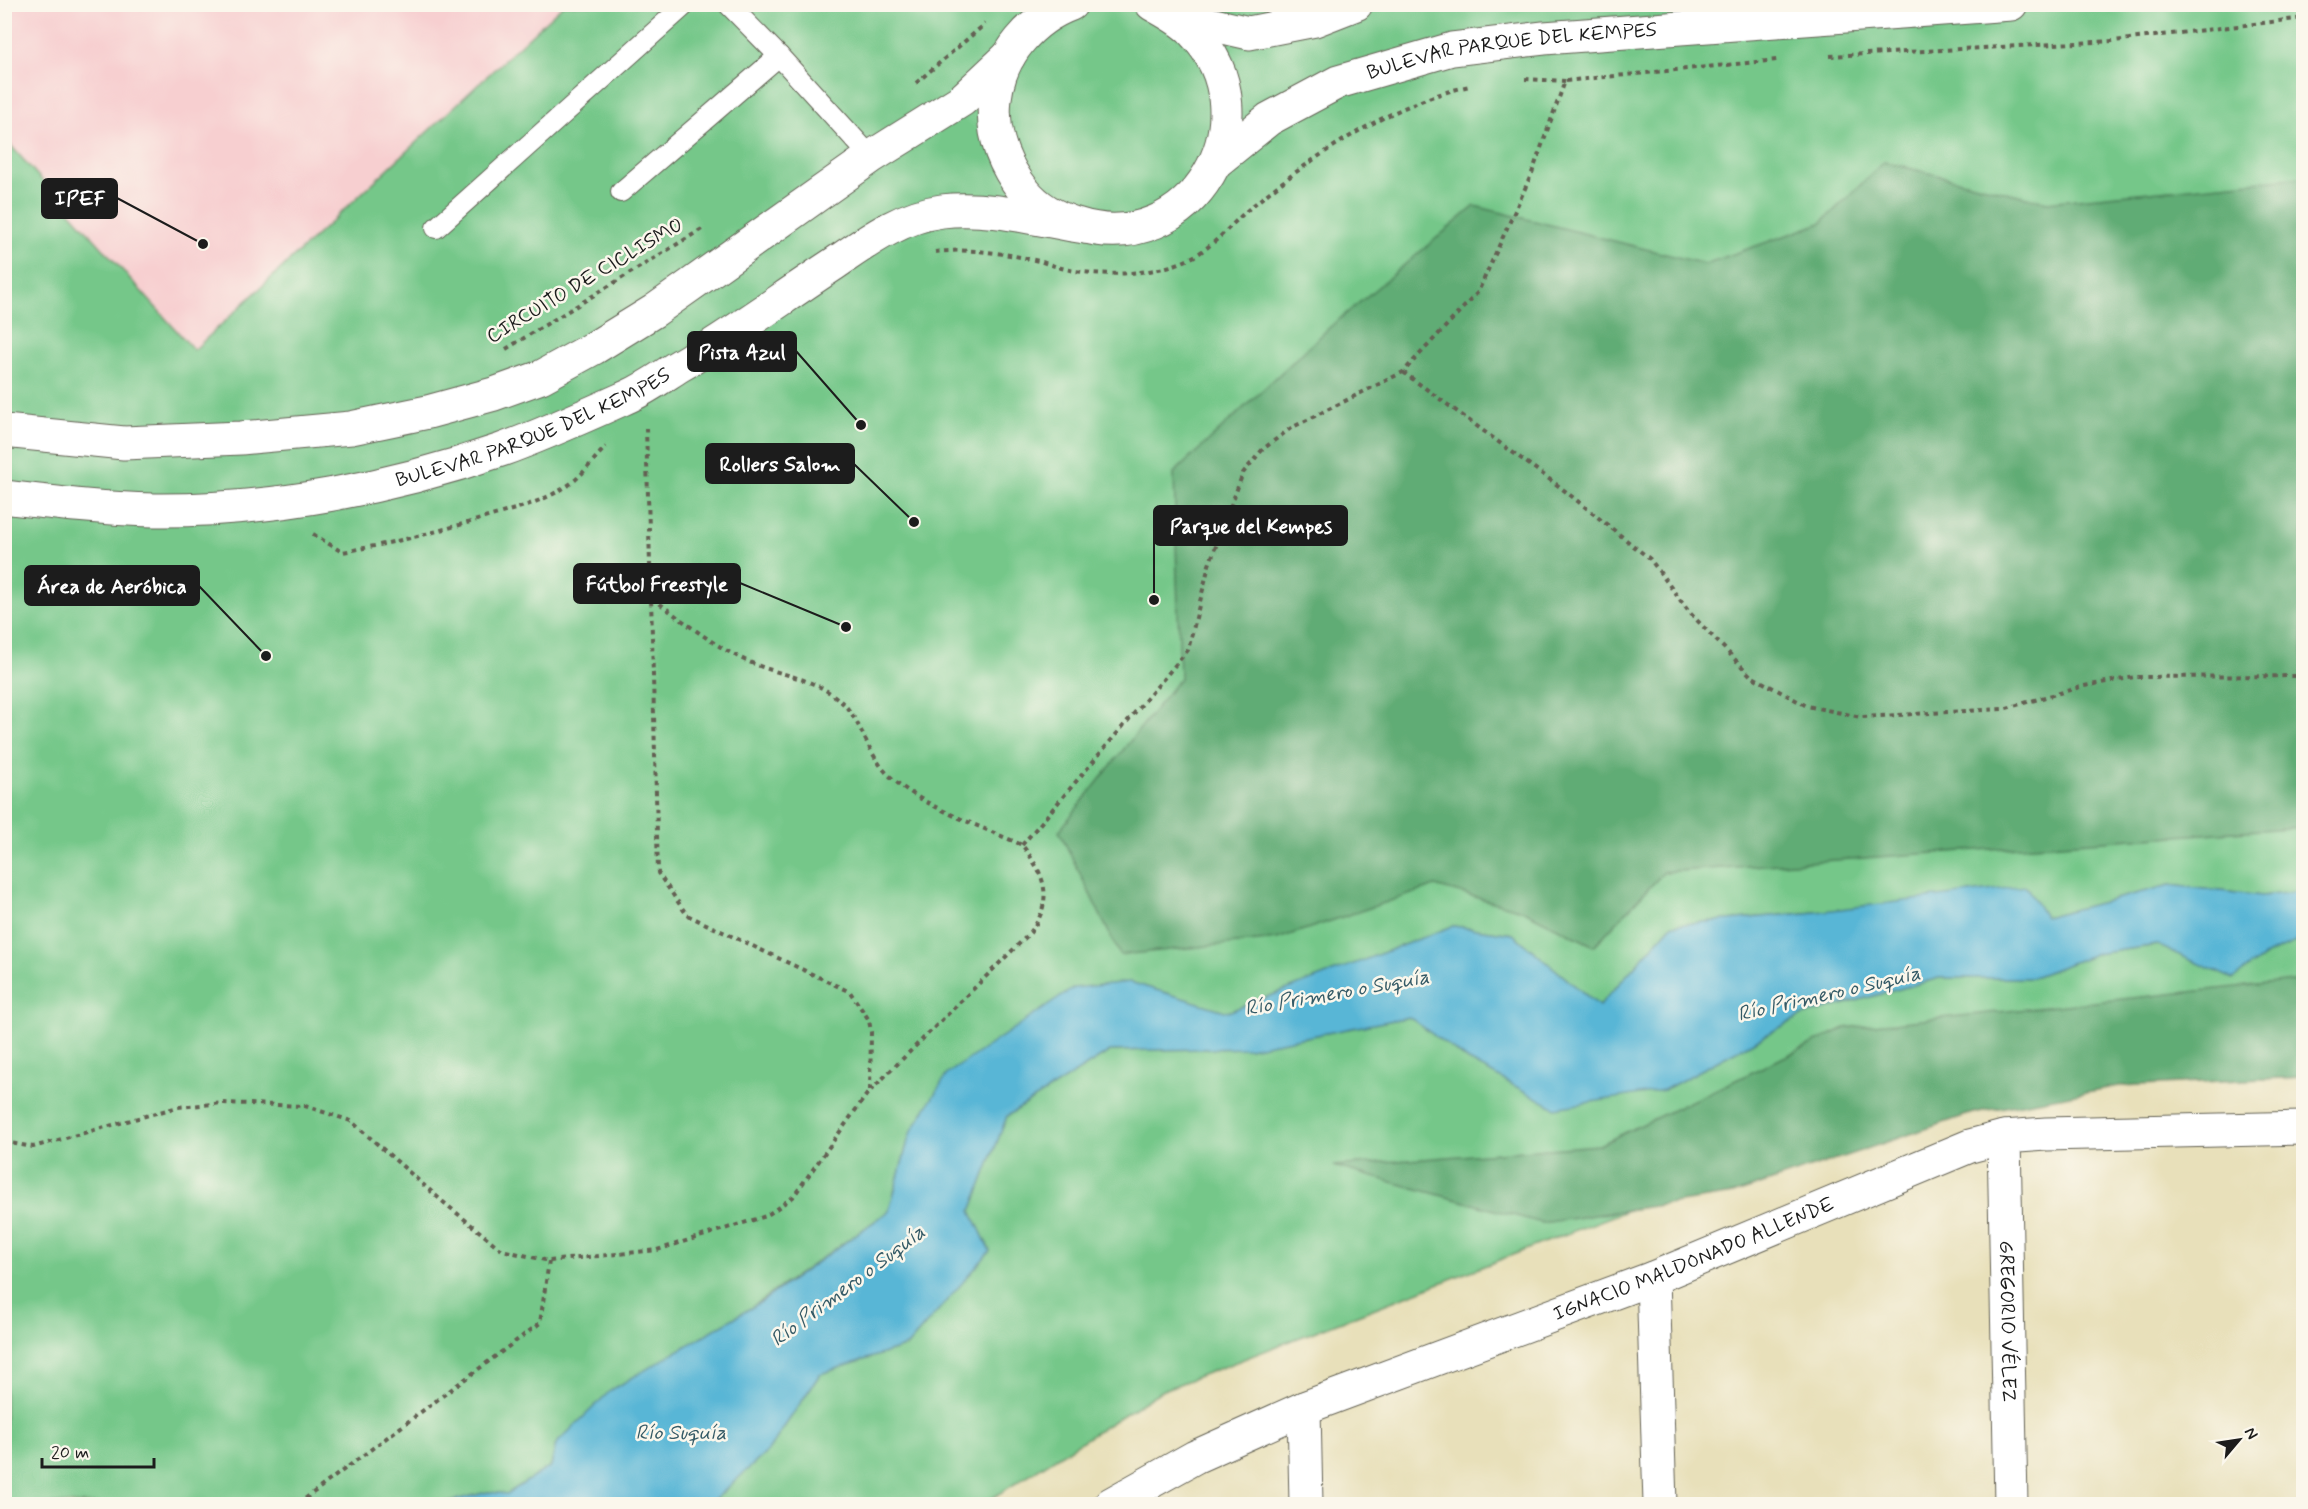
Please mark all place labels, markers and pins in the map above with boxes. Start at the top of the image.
callout: IPEF [42,179,117,218]
callout: Pista Azul [688,332,796,371]
callout: Rollers Salom [706,444,854,483]
callout: Parque del Kempes [1154,506,1347,545]
callout: Fútbol Freestyle [574,564,740,603]
callout: Área de Aeróbica [25,566,199,605]

